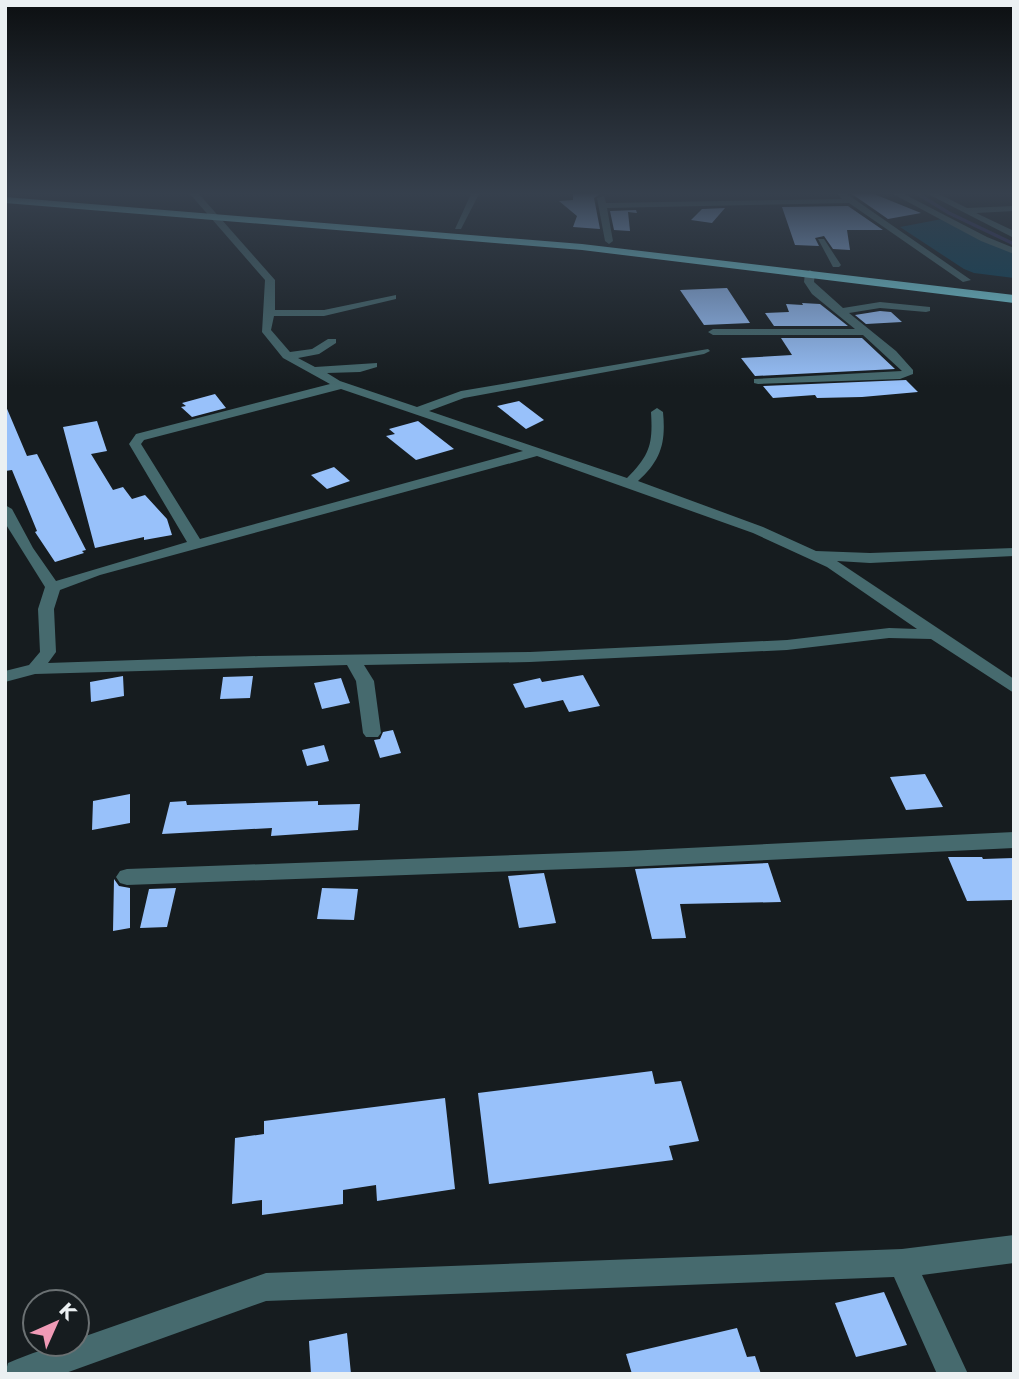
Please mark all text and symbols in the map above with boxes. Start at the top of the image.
north arrow [21,1288,91,1358]
text: K [55,1298,82,1325]

